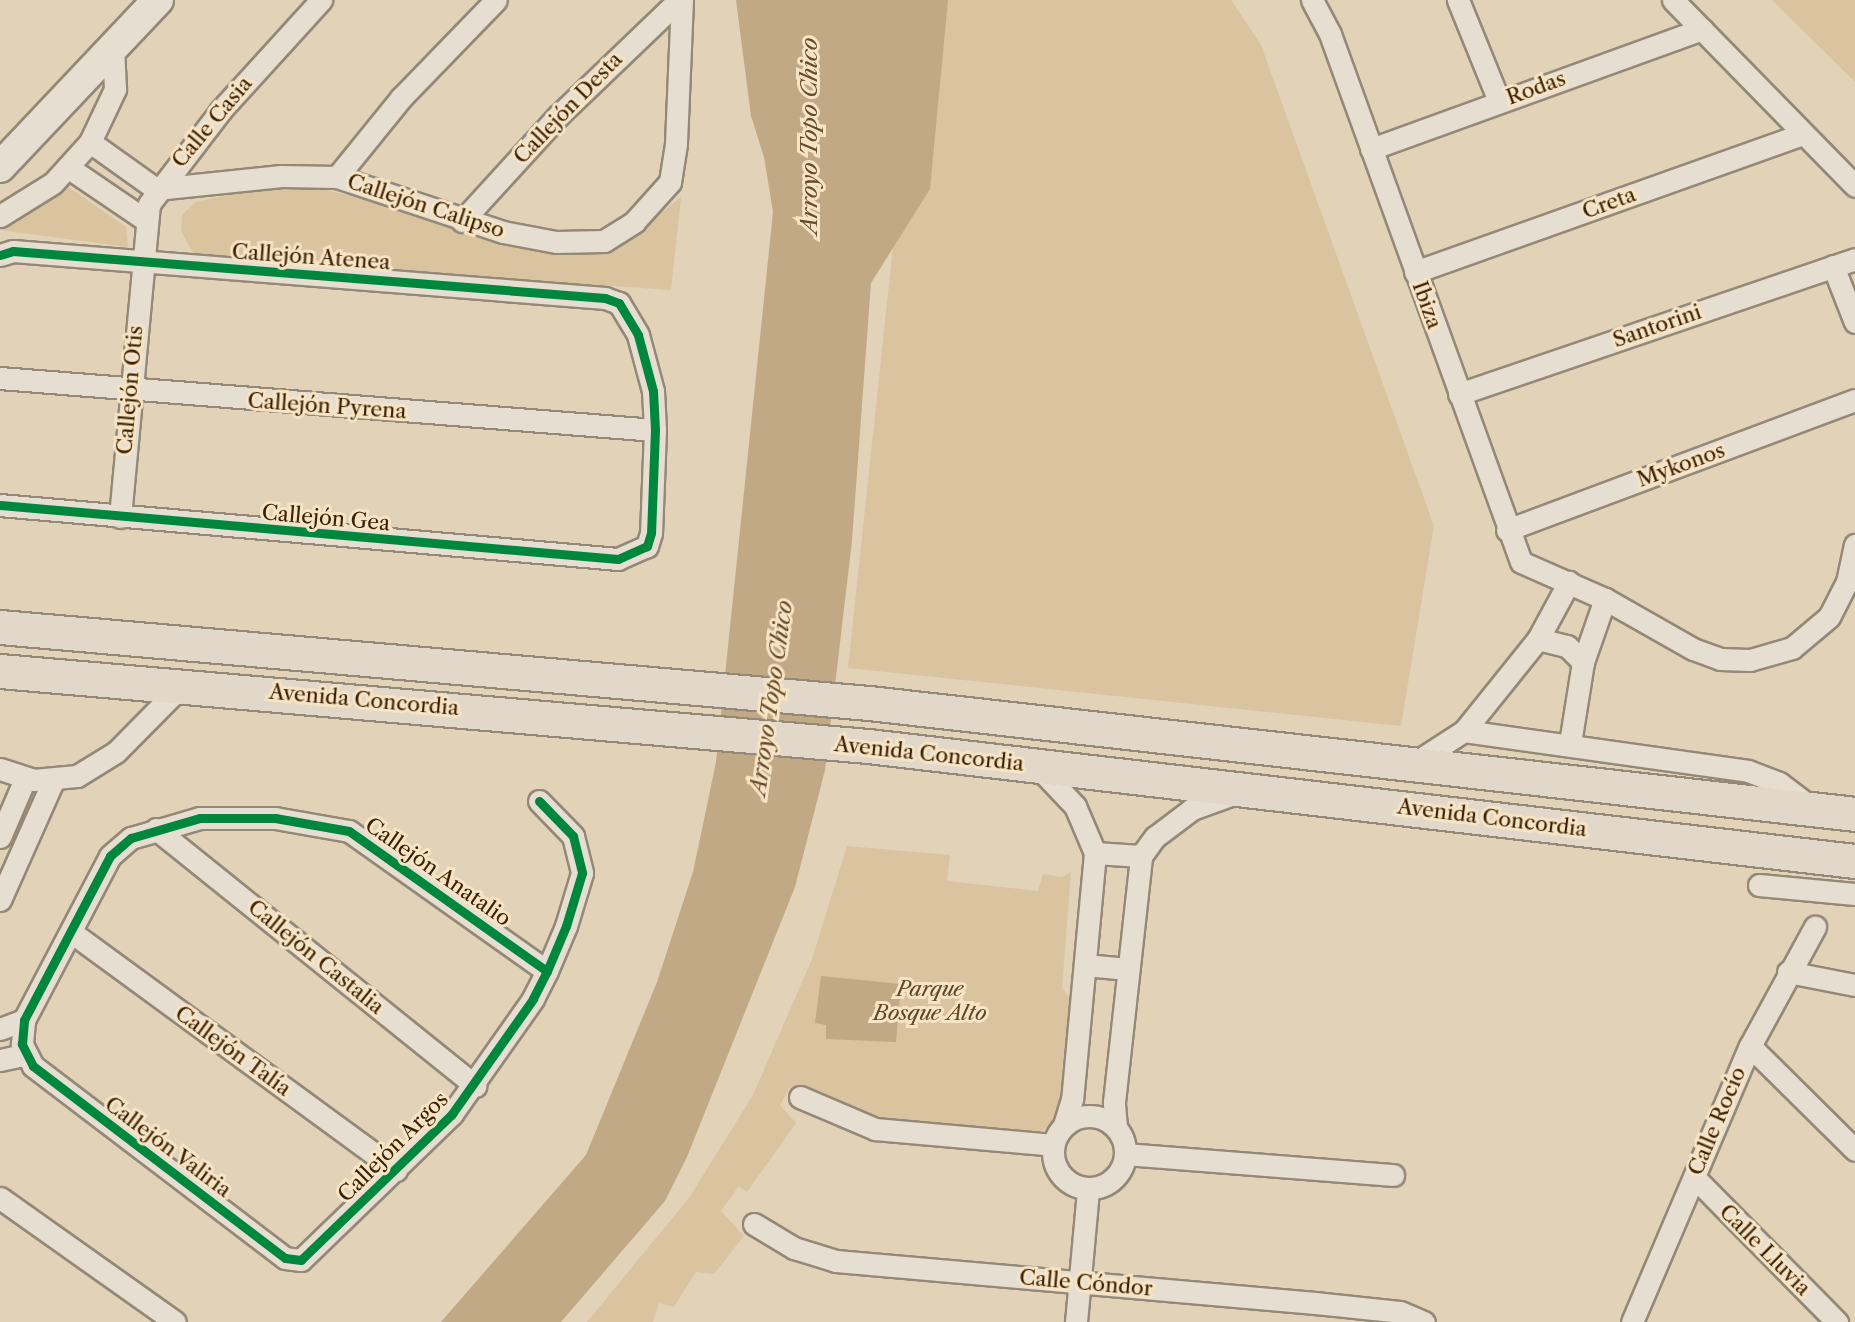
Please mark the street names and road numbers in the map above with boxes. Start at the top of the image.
street label: Callejón Desta [508,47,628,169]
street label: Rodas [1503,66,1569,110]
street label: Calle Casia [167,71,257,173]
street label: Callejón Calipso [344,169,508,243]
street label: Creta [1579,182,1639,224]
street label: Callejón Atenea [231,239,391,275]
street label: Ibiza [1407,278,1447,332]
street label: Santorini [1610,299,1704,353]
street label: Callejón Otis [112,324,148,456]
street label: Callejón Pyrena [247,388,407,424]
street label: Mykonos [1634,437,1728,493]
street label: Callejón Gea [261,500,391,536]
street label: Avenida Concordia [268,679,460,721]
street label: Avenida Concordia [833,731,1025,777]
street label: Avenida Concordia [1396,794,1588,842]
street label: Callejón Anatalio [360,812,516,932]
street label: Callejón Castalia [243,894,389,1020]
street label: Callejón Talía [170,1000,296,1102]
street label: Calle Rocío [1683,1063,1751,1179]
street label: Callejón Argos [332,1086,454,1208]
street label: Callejón Valiria [100,1091,236,1203]
street label: Calle Lluvia [1714,1199,1816,1301]
street label: Calle Cóndor [1018,1265,1154,1301]

